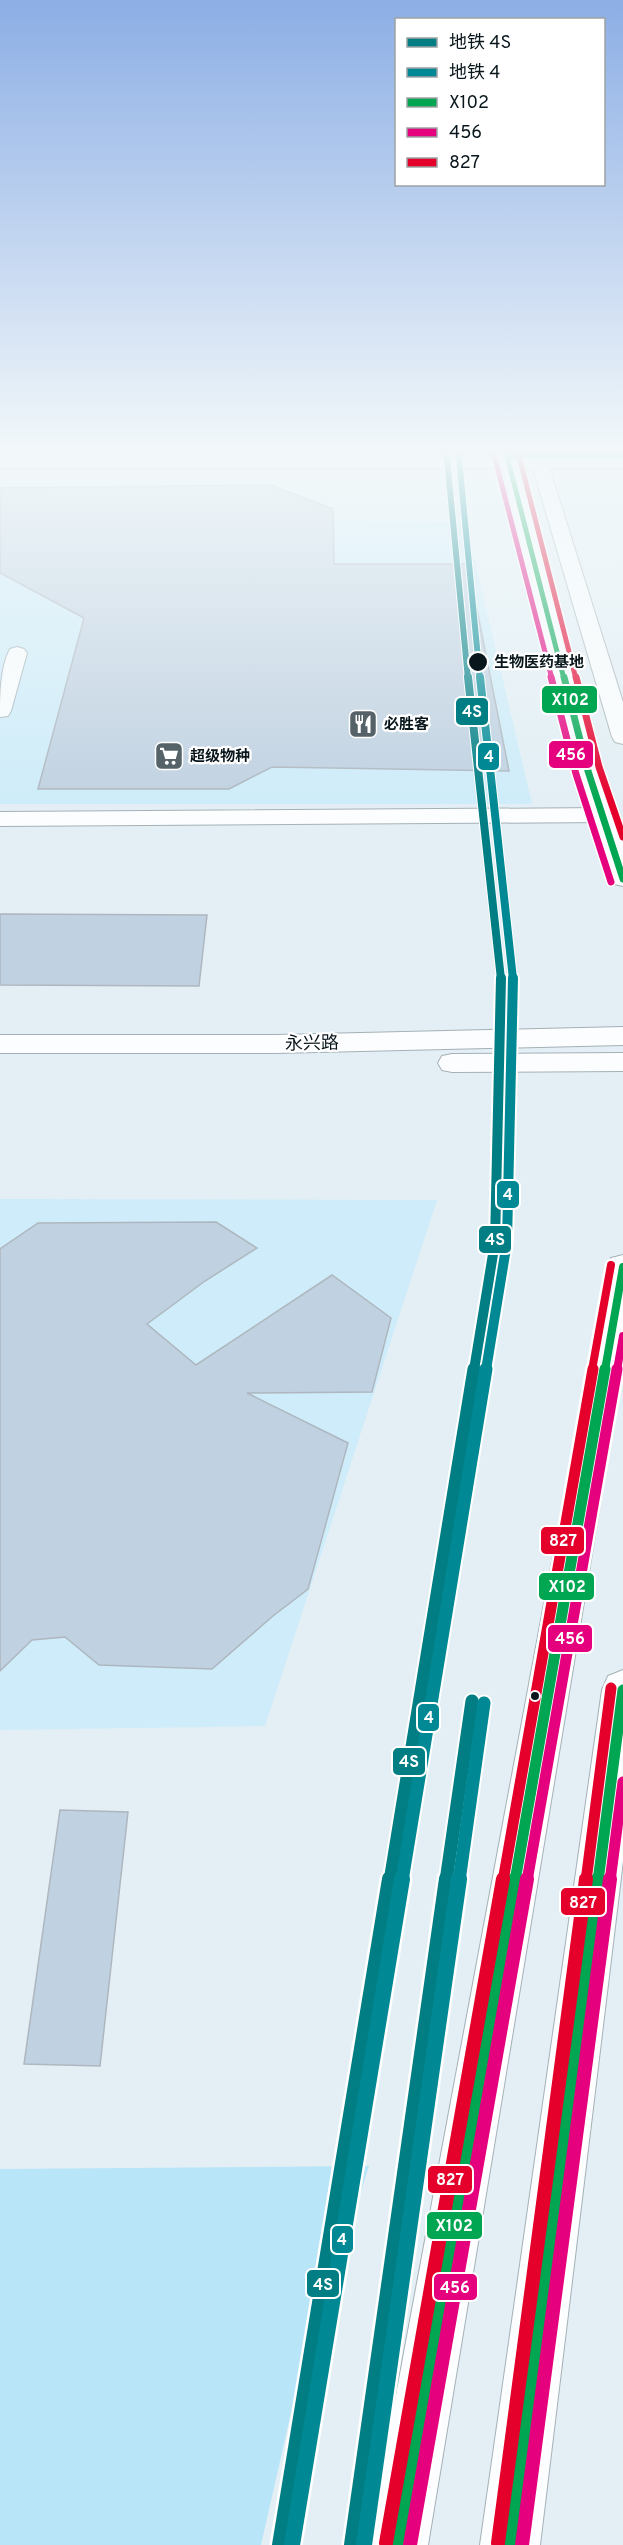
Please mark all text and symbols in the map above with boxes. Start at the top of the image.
legend [395,18,605,186]
text: 地铁 4S [449,32,511,55]
text: 地铁 4 [449,62,500,85]
text: X102 [449,92,489,115]
text: 456 [449,122,482,145]
text: 827 [449,152,480,175]
marker: 生物医药基地 [467,651,489,673]
place label: 生物医药基地 [494,654,584,673]
line badge: X102 [541,685,598,714]
text: X102 [551,691,589,711]
line badge: 4S [455,697,489,726]
text: 4S [462,703,482,723]
restaurant icon: 必胜客 [347,708,379,740]
place label: 必胜客 [384,716,429,735]
supermarket icon: 超级物种 [153,740,185,772]
line badge: 456 [548,740,594,769]
line badge: 4 [477,742,500,771]
text: 456 [556,746,586,766]
place label: 超级物种 [190,748,250,767]
text: 4 [484,748,494,768]
street label: 永兴路 [285,1033,339,1056]
line badge: 4 [496,1180,520,1209]
text: 4 [503,1186,513,1206]
line badge: 4S [478,1225,512,1254]
text: 4S [485,1231,505,1251]
line badge: 827 [540,1526,585,1555]
text: 827 [549,1532,577,1552]
line badge: X102 [538,1572,595,1601]
text: X102 [548,1578,586,1598]
line badge: 456 [547,1624,593,1653]
text: 456 [555,1630,585,1650]
unlabelled marker [529,1690,541,1702]
line badge: 4 [417,1703,440,1732]
text: 4 [424,1709,434,1729]
line badge: 4S [392,1747,426,1776]
text: 4S [399,1753,419,1773]
line badge: 827 [560,1887,606,1916]
text: 827 [569,1894,597,1914]
line badge: 827 [427,2165,473,2194]
text: 827 [436,2171,464,2191]
line badge: X102 [426,2211,483,2240]
text: X102 [435,2217,473,2237]
line badge: 4 [331,2225,354,2254]
text: 4 [337,2231,347,2251]
line badge: 4S [306,2269,340,2298]
line badge: 456 [433,2273,478,2301]
text: 4S [313,2276,333,2296]
text: 456 [440,2279,470,2299]

